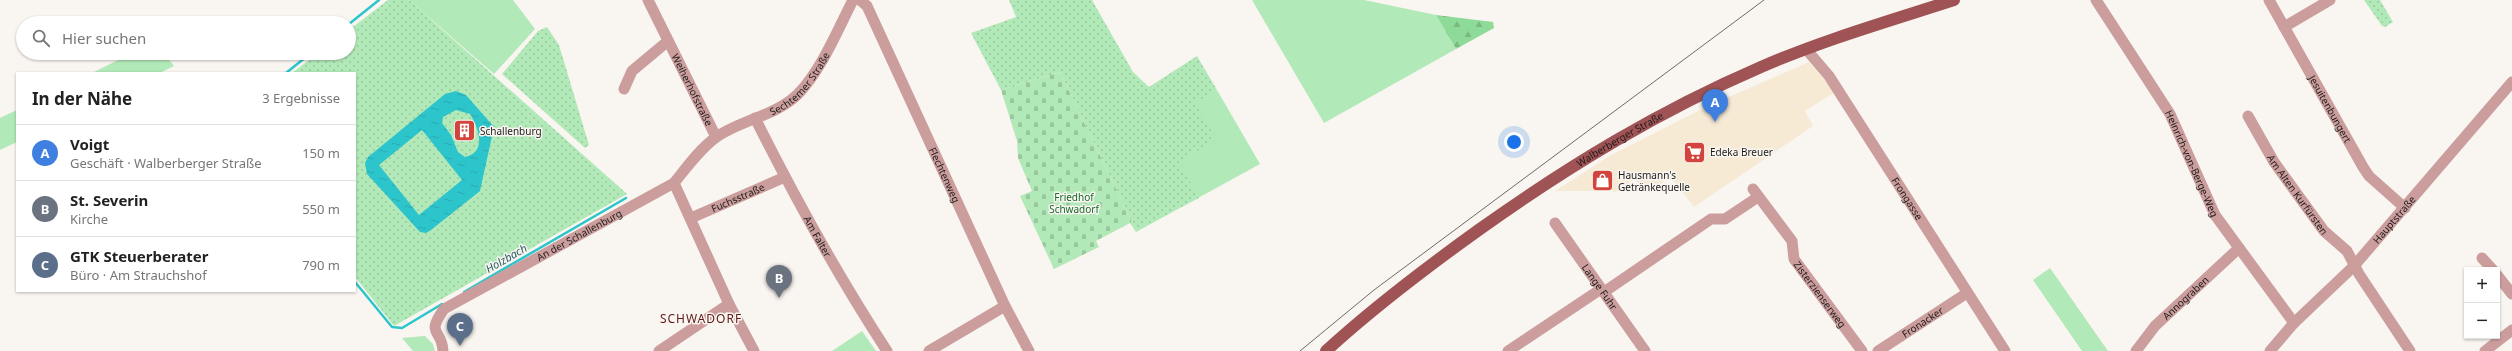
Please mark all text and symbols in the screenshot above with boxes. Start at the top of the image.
search box [16,16,356,60]
icon: search [30,27,52,49]
text: Hier suchen [62,28,146,48]
street label: Sechtemer Straße [767,49,833,119]
street label: Weiherhofstraße [669,51,716,128]
street label: Jesuitenbungert [2305,72,2355,146]
text: In der Nähe [32,87,132,110]
text: 3 Ergebnisse [262,89,340,107]
pin: A [1702,89,1728,122]
street label: Walberberger Straße [1574,108,1666,170]
street label: Heinrich-von-Berge-Weg [2162,108,2222,219]
building icon: Schallenburg [451,118,477,144]
place label: Schallenburg [480,124,542,138]
your location [1504,132,1524,152]
text: Voigt [70,134,109,154]
supermarket icon: Edeka Breuer [1682,139,1708,165]
text: A [41,144,50,162]
text: 150 m [302,144,340,162]
street label: Flechtenweg [926,145,963,205]
place label: Edeka Breuer [1710,145,1773,159]
street label: Am Alten Kurfürsten [2264,152,2331,237]
text: Geschäft · Walberberger Straße [70,154,262,172]
shop icon: Hausmann's Getränkequelle [1589,168,1615,194]
place label: Hausmann's Getränkequelle [1618,168,1690,194]
street label: Frongasse [1889,174,1927,223]
street label: Fuchsstraße [709,180,767,215]
text: St. Severin [70,190,148,210]
park label: Friedhof Schwadorf [1049,190,1099,216]
street label: Hauptstraße [2369,192,2419,246]
text: B [41,200,49,218]
text: 550 m [302,200,340,218]
street label: An der Schallenburg [534,206,624,264]
text: Kirche [70,210,108,228]
street label: Am Falter [801,213,835,260]
water label: Holzbach [483,240,529,276]
text: GTK Steuerberater [70,246,209,266]
text: C [41,256,49,274]
text: 790 m [302,256,340,274]
street label: Zisterzienserweg [1791,258,1849,331]
street label: Lange Fuhr [1579,261,1621,313]
pin: B [766,265,792,298]
text: Büro · Am Strauchshof [70,266,207,284]
map controls [2464,267,2500,339]
button: + [2464,267,2500,303]
street label: Annograben [2159,273,2212,323]
street label: Fronacker [1899,303,1946,341]
button: − [2464,303,2500,339]
district label: SCHWADORF [660,310,742,327]
pin: C [447,313,473,346]

